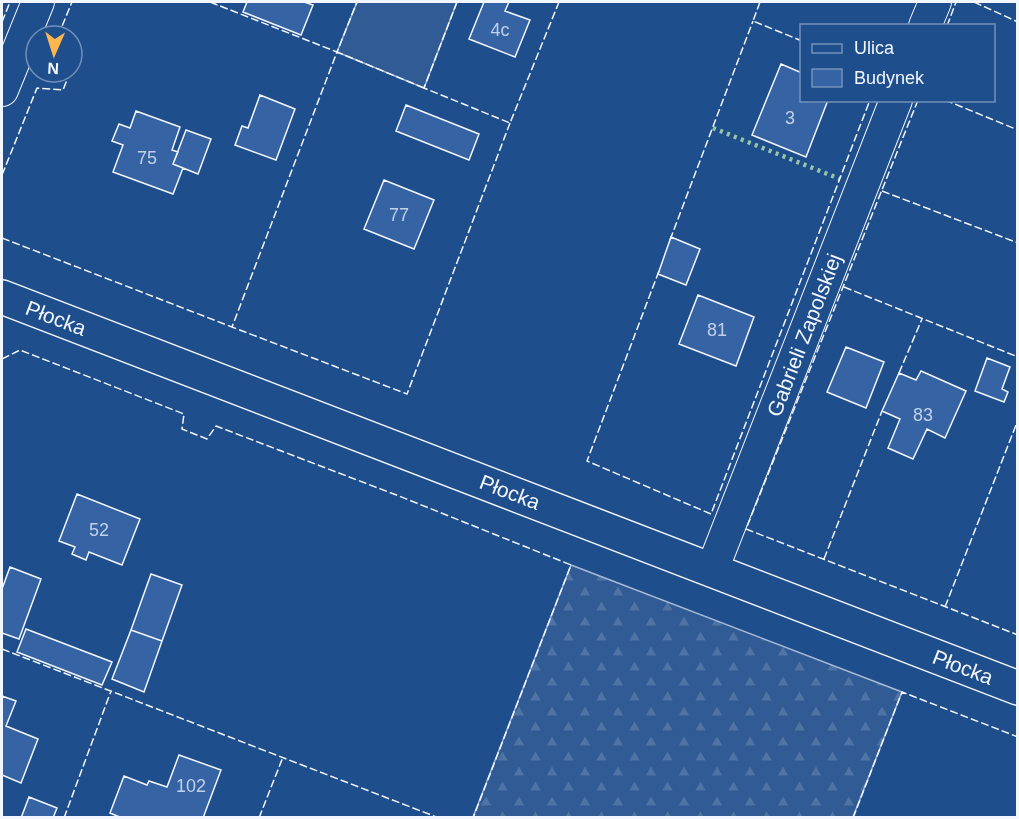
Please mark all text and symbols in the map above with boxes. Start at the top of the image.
house number: 4c [490,20,510,40]
north arrow [24,24,84,84]
legend [800,24,995,102]
text: Ulica [854,38,895,58]
text: N [47,60,59,77]
text: Budynek [854,68,925,88]
house number: 3 [785,108,795,128]
house number: 75 [137,148,157,168]
house number: 77 [389,205,409,225]
street label: Gabrieli Zapolskiej [762,250,846,420]
street label: Płocka [22,296,90,340]
house number: 81 [707,320,727,340]
house number: 83 [913,405,933,425]
street label: Płocka [476,470,544,514]
house number: 52 [89,520,109,540]
street label: Płocka [929,645,997,689]
house number: 102 [176,776,206,796]

